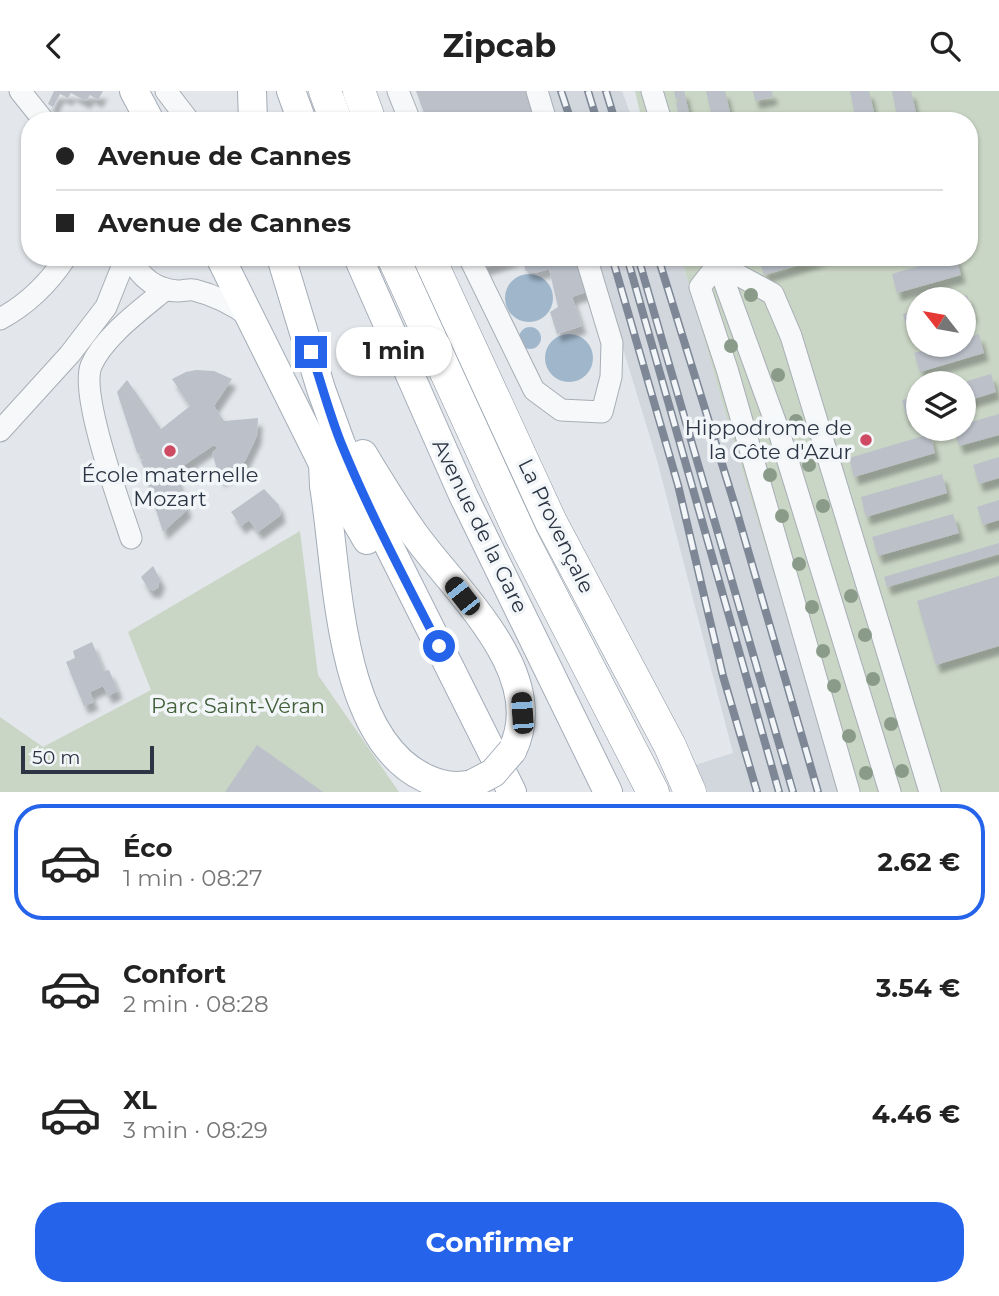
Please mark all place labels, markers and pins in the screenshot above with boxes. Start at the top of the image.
place label: Hippodrome de la Côte d'Azur [685,415,852,464]
marker: Hippodrome de la Côte d'Azur [858,432,874,448]
marker: École maternelle Mozart [162,443,178,459]
place label: École maternelle Mozart [81,462,259,511]

